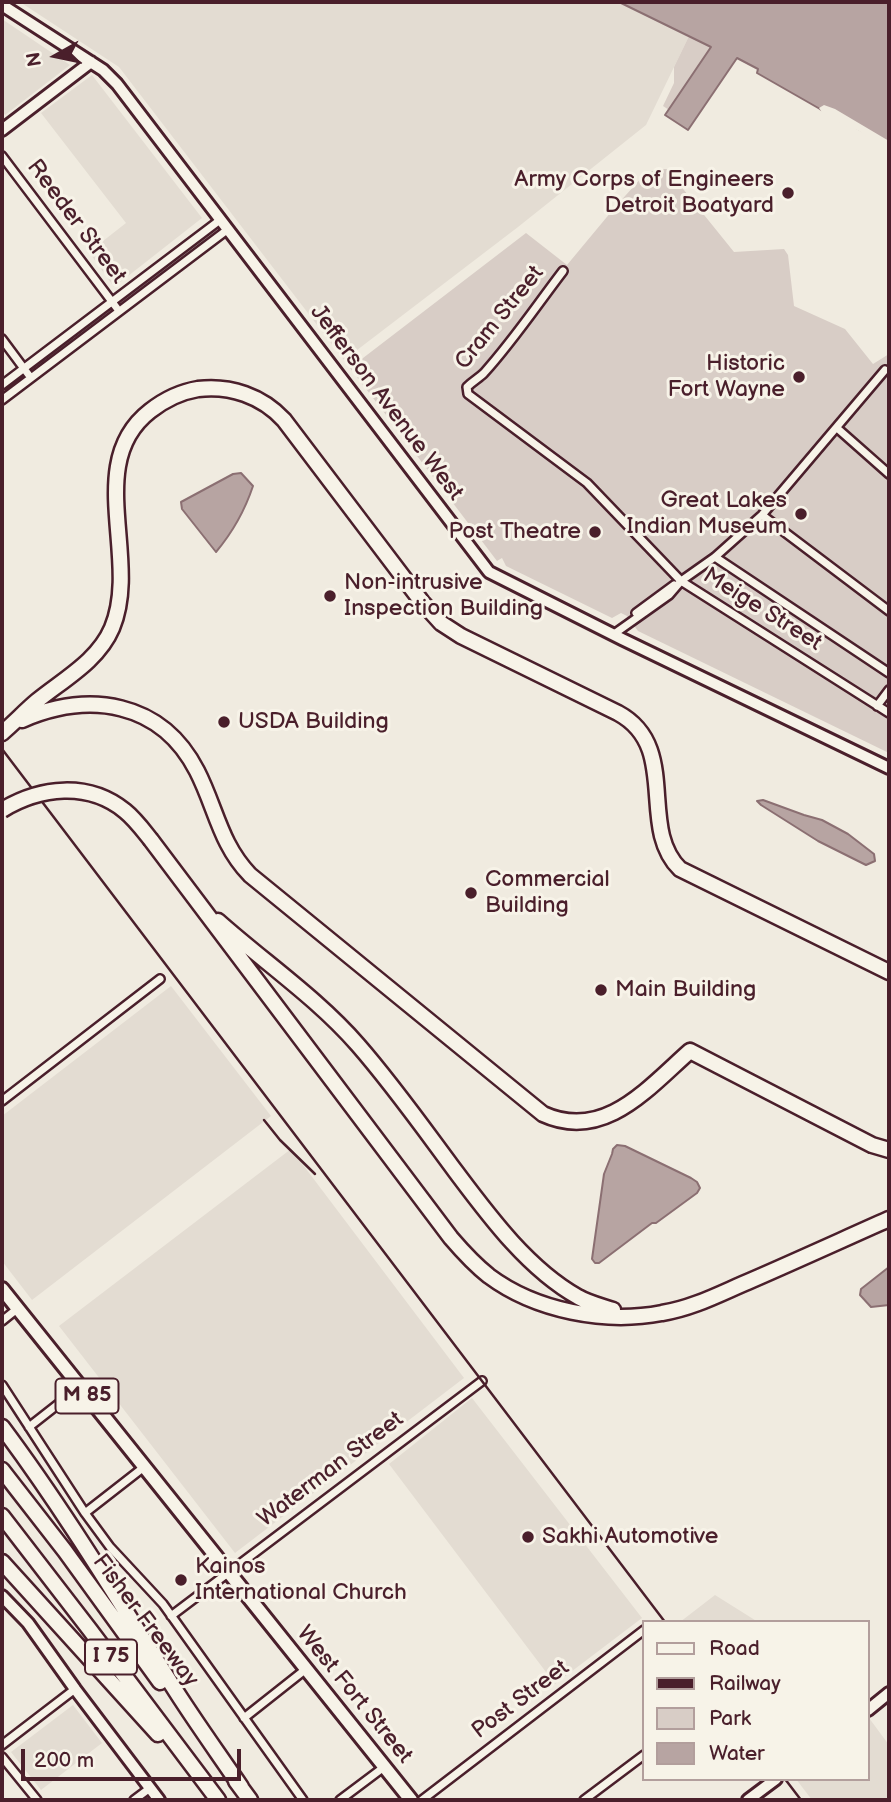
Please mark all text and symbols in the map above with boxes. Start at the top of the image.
north arrow [21,21,91,91]
text: N [22,51,47,68]
street label: Reeder Street [20,155,132,289]
place label: Army Corps of Engineers Detroit Boatyard [514,166,774,220]
marker: Army Corps of Engineers Detroit Boatyard [780,185,796,201]
street label: Cram Street [450,261,550,375]
street label: Jefferson Avenue West [304,300,468,506]
place label: Historic Fort Wayne [667,350,785,404]
marker: Historic Fort Wayne [791,369,807,385]
place label: Great Lakes Indian Museum [627,487,787,541]
marker: Great Lakes Indian Museum [793,506,809,522]
place label: Post Theatre [449,518,581,546]
marker: Post Theatre [587,524,603,540]
street label: Meige Street [697,562,827,658]
place label: Non-intrusive Inspection Building [344,569,543,623]
marker: Non-intrusive Inspection Building [322,588,338,604]
place label: USDA Building [238,708,389,736]
marker: USDA Building [216,714,232,730]
place label: Commercial Building [485,866,610,920]
marker: Commercial Building [463,885,479,901]
place label: Main Building [615,976,756,1004]
marker: Main Building [593,982,609,998]
road number: M 85 [56,1378,119,1414]
street label: Waterman Street [253,1406,409,1534]
place label: Sakhi Automotive [542,1523,718,1551]
marker: Sakhi Automotive [520,1529,536,1545]
street label: Fisher Freeway [86,1549,204,1693]
place label: Kainos International Church [195,1553,407,1607]
marker: Kainos International Church [173,1572,189,1588]
legend [642,1620,870,1781]
street label: West Fort Street [290,1621,418,1769]
text: Road [709,1636,760,1661]
road number: I 75 [85,1640,137,1674]
street label: Post Street [467,1655,575,1745]
text: Railway [709,1671,781,1696]
text: Park [709,1706,751,1731]
scale bar [24,1736,245,1780]
text: Water [709,1741,765,1766]
text: 200 m [34,1748,94,1773]

